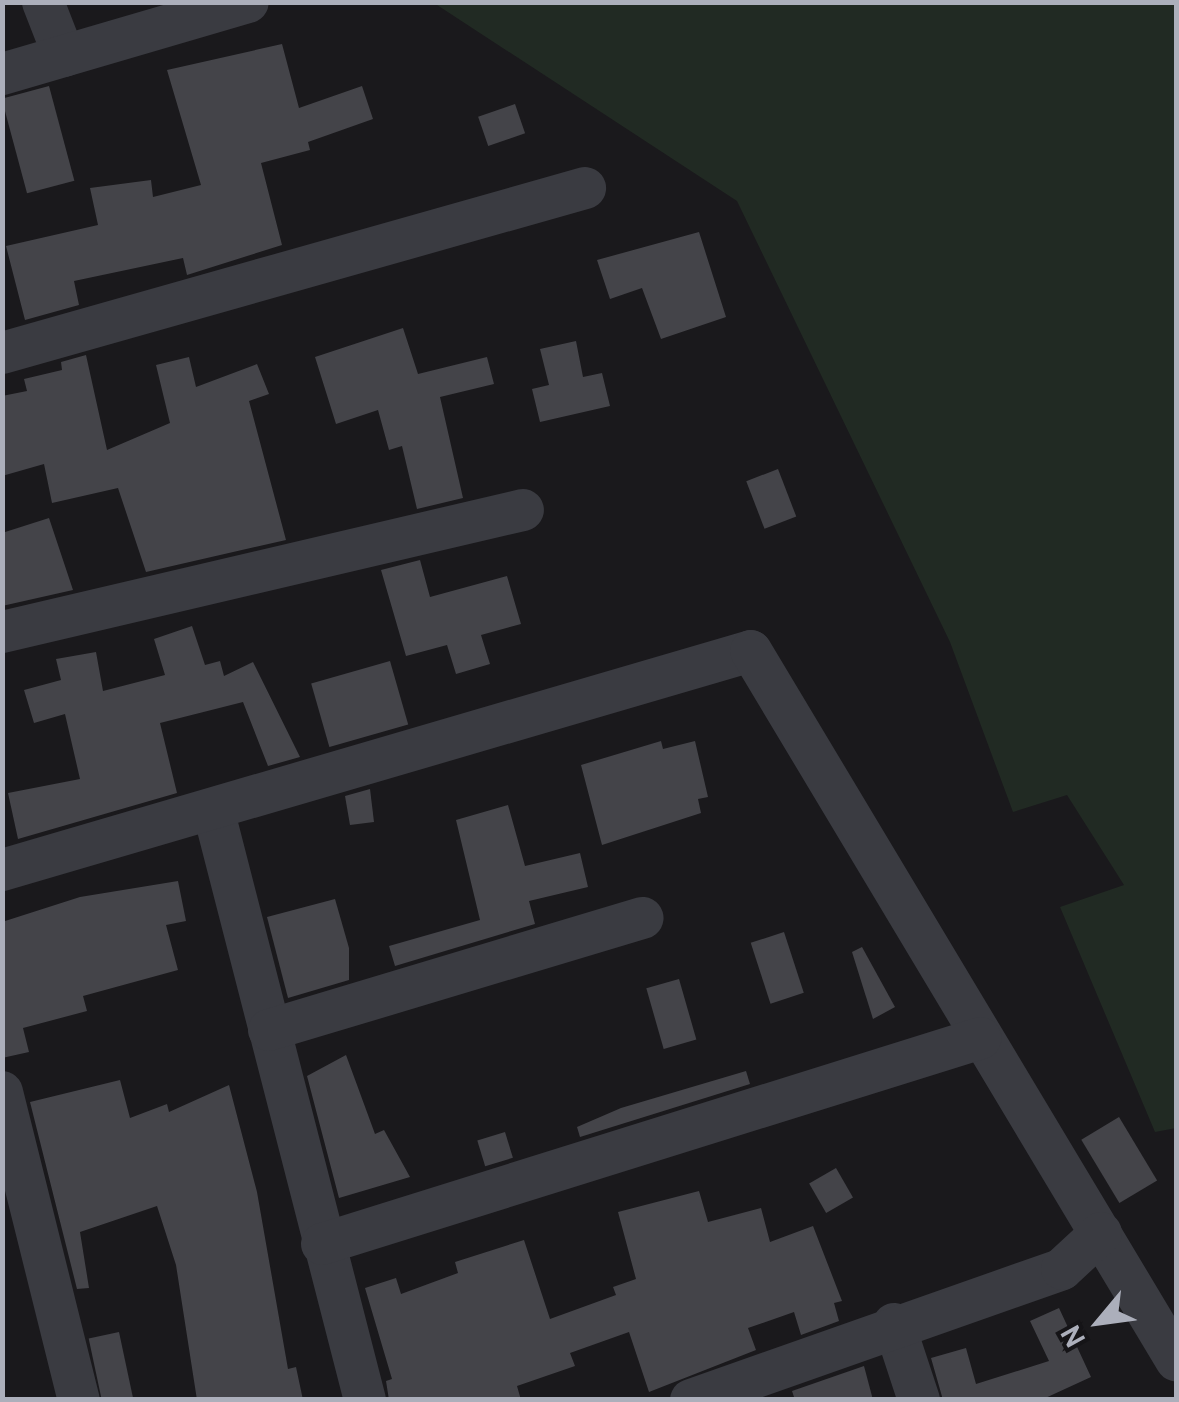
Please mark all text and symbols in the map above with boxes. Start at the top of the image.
north arrow [1049,1272,1149,1372]
text: N [1053,1320,1092,1353]

